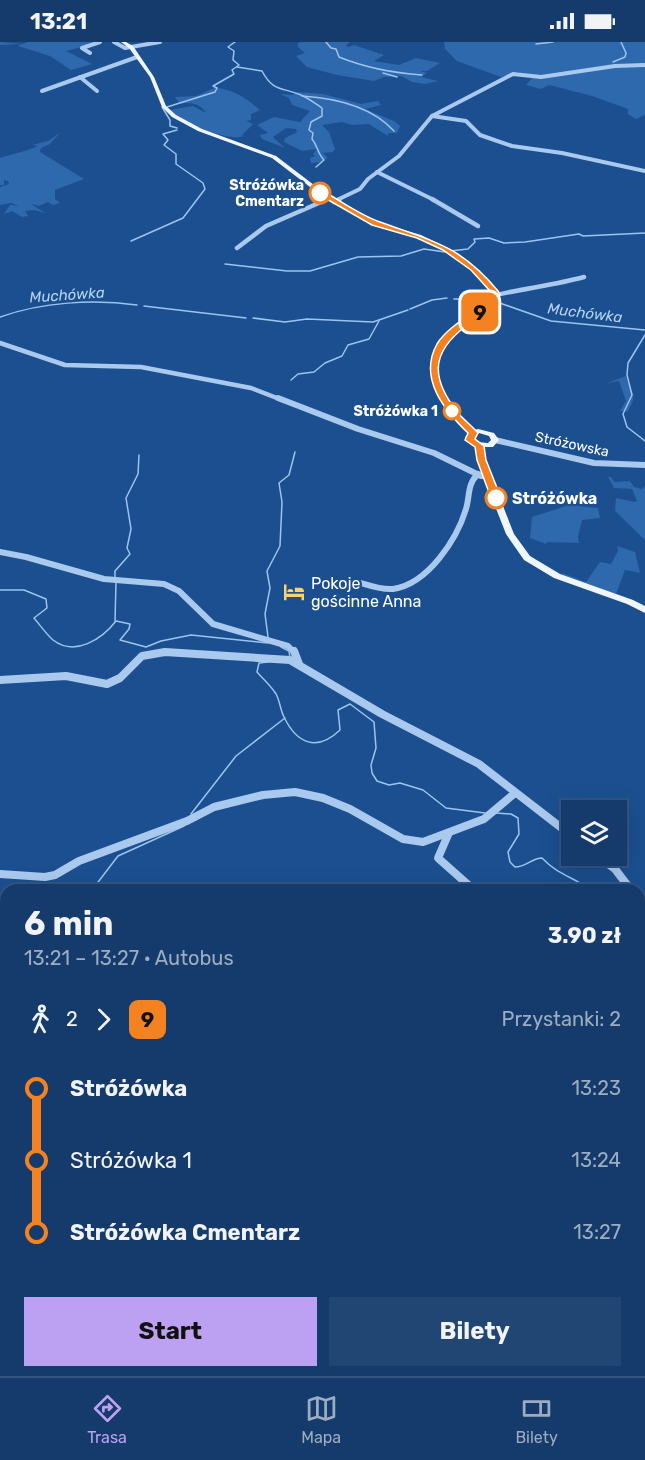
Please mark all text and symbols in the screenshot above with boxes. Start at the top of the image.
text: 13:21 [30,8,87,35]
place label: Stróżówka Cmentarz [229,177,304,210]
marker: Stróżówka Cmentarz [309,182,331,204]
water label: Muchówka [29,283,105,307]
line badge: 9 [460,292,500,332]
water label: Muchówka [547,299,624,327]
text: 9 [473,300,487,325]
marker: Stróżówka 1 [443,402,461,420]
place label: Stróżówka 1 [353,403,438,420]
street label: Stróżowska [533,428,610,461]
marker: Stróżówka [485,487,507,509]
place label: Stróżówka [512,489,597,508]
place label: Pokoje gościnne Anna [311,574,421,611]
hotel icon: Pokoje gościnne Anna [282,580,306,604]
map controls [561,800,627,866]
button: layers [561,800,627,866]
text: 6 min [24,904,113,943]
text: 3.90 zł [548,922,621,949]
text: 13:21 – 13:27 · Autobus [24,946,234,970]
icon: walk [24,1003,57,1036]
icon: forward [87,1003,120,1036]
text: 2 [66,1007,78,1031]
text: 9 [141,1007,154,1032]
text: Przystanki: 2 [502,1007,621,1031]
text: Stróżówka [70,1075,187,1102]
text: 13:23 [572,1076,621,1100]
text: Stróżówka 1 [70,1147,192,1174]
text: 13:24 [571,1148,621,1172]
text: Stróżówka Cmentarz [70,1219,300,1246]
text: 13:27 [573,1220,621,1244]
button: Start [24,1297,317,1366]
button: Bilety [329,1297,621,1366]
tab: Trasa [87,1392,127,1447]
tab: Mapa [301,1392,341,1447]
tab: Bilety [515,1392,558,1447]

